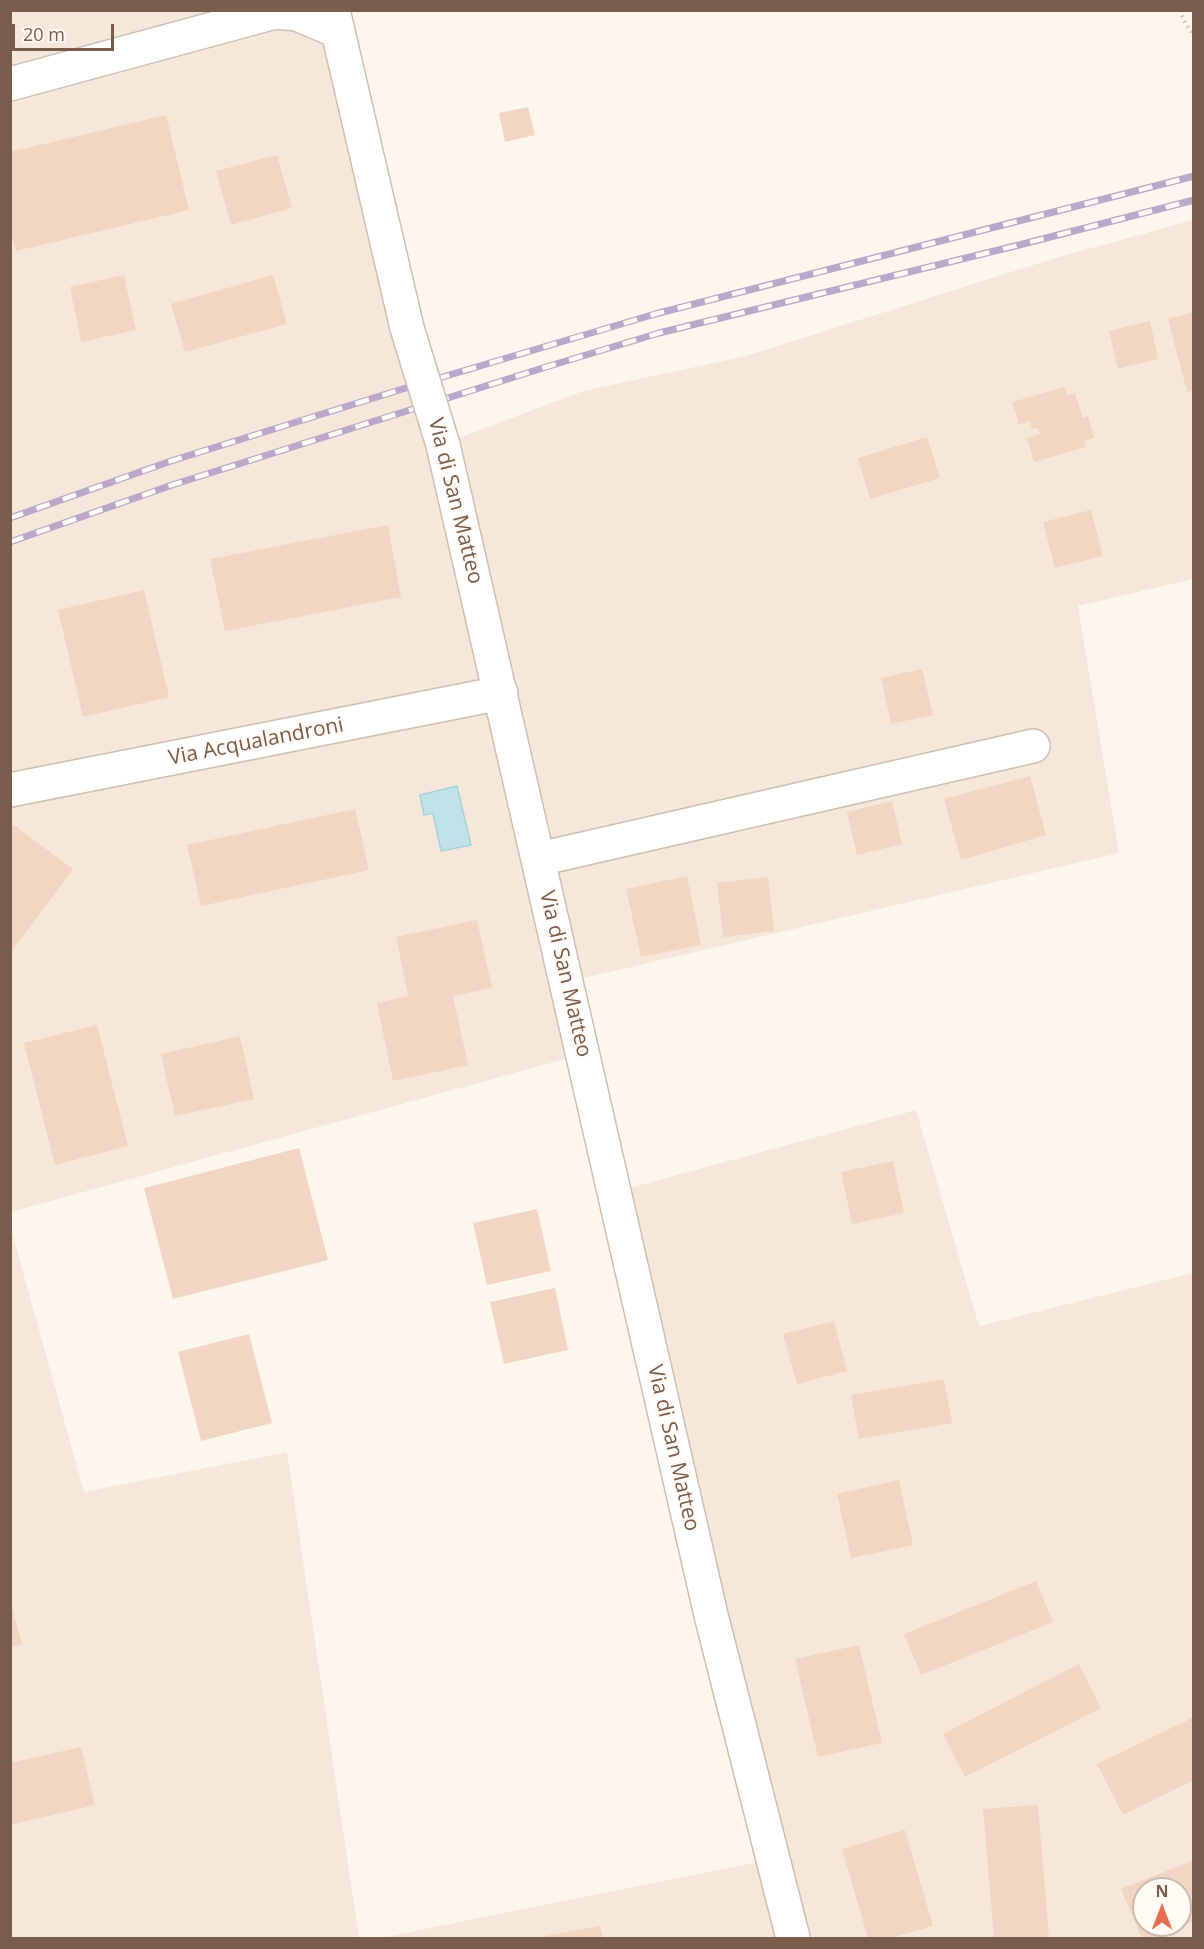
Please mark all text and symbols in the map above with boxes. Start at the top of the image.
scale bar [15,12,117,50]
text: 20 m [23,22,65,46]
street label: Via di San Matteo [422,415,488,587]
street label: Via Acqualandroni [166,713,346,771]
street label: Via di San Matteo [534,888,596,1060]
street label: Via di San Matteo [642,1362,704,1534]
north arrow [1132,1877,1192,1937]
text: N [1155,1880,1169,1902]

